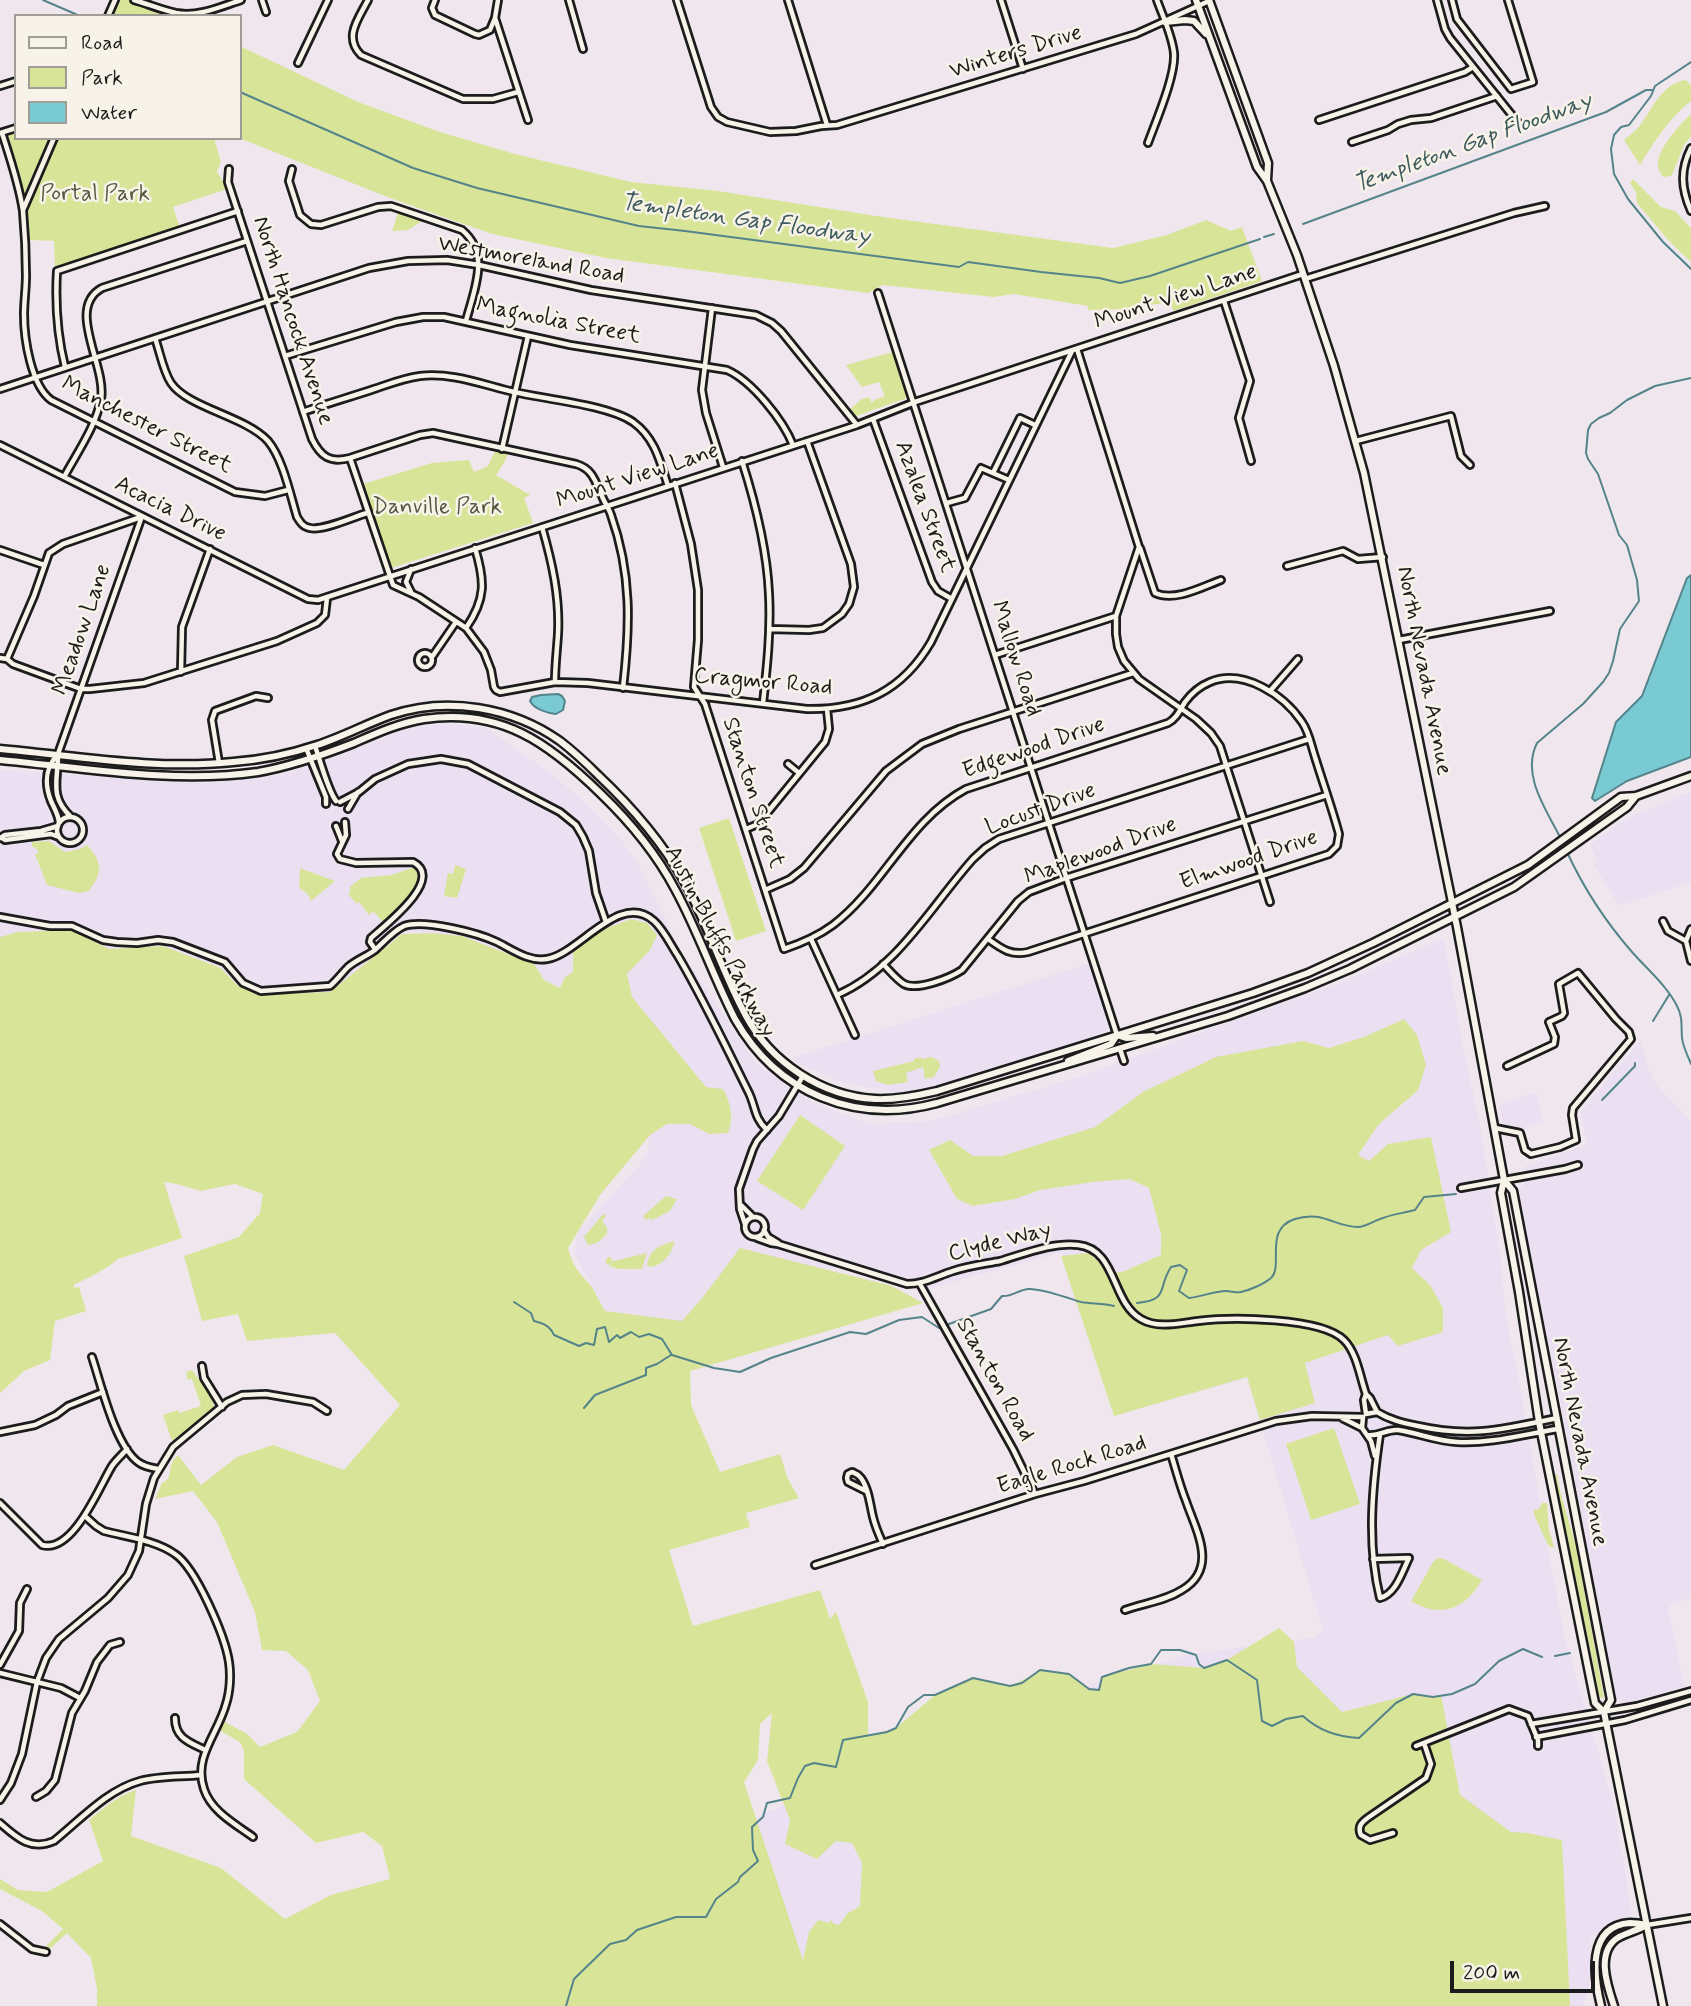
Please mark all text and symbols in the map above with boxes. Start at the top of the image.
legend [14,14,242,140]
street label: Winters Drive [947,20,1085,86]
text: Road [81,29,123,57]
text: Park [81,64,123,92]
water label: Templeton Gap Floodway [1350,88,1596,200]
text: Water [81,99,137,127]
park label: Portal Park [40,181,150,209]
water label: Templeton Gap Floodway [619,189,871,253]
street label: North Hancock Avenue [245,213,339,429]
street label: Westmoreland Road [436,231,626,291]
street label: Mount View Lane [1091,259,1261,337]
street label: Magnolia Street [474,293,642,351]
street label: Manchester Street [56,371,236,481]
street label: Azalea Street [887,437,961,577]
street label: Mount View Lane [553,438,723,516]
street label: Acacia Drive [110,471,230,549]
park label: Danville Park [372,494,502,522]
street label: Meadow Lane [48,561,118,699]
street label: North Nevada Avenue [1389,564,1457,778]
street label: Mallow Road [983,598,1047,720]
street label: Cragmor Road [693,663,833,703]
street label: Edgewood Drive [959,712,1109,786]
street label: Stanton Street [715,714,789,872]
street label: Locust Drive [982,777,1100,843]
street label: Maplewood Drive [1021,812,1181,892]
street label: Elmwood Drive [1176,824,1322,898]
street label: Austin Bluffs Parkway [657,842,781,1042]
street label: Clyde Way [946,1217,1054,1269]
street label: Stanton Road [949,1313,1039,1447]
street label: North Nevada Avenue [1545,1335,1613,1549]
street label: Eagle Rock Road [994,1430,1150,1502]
scale bar [1453,1946,1598,1990]
text: 200 m [1463,1959,1520,1987]

